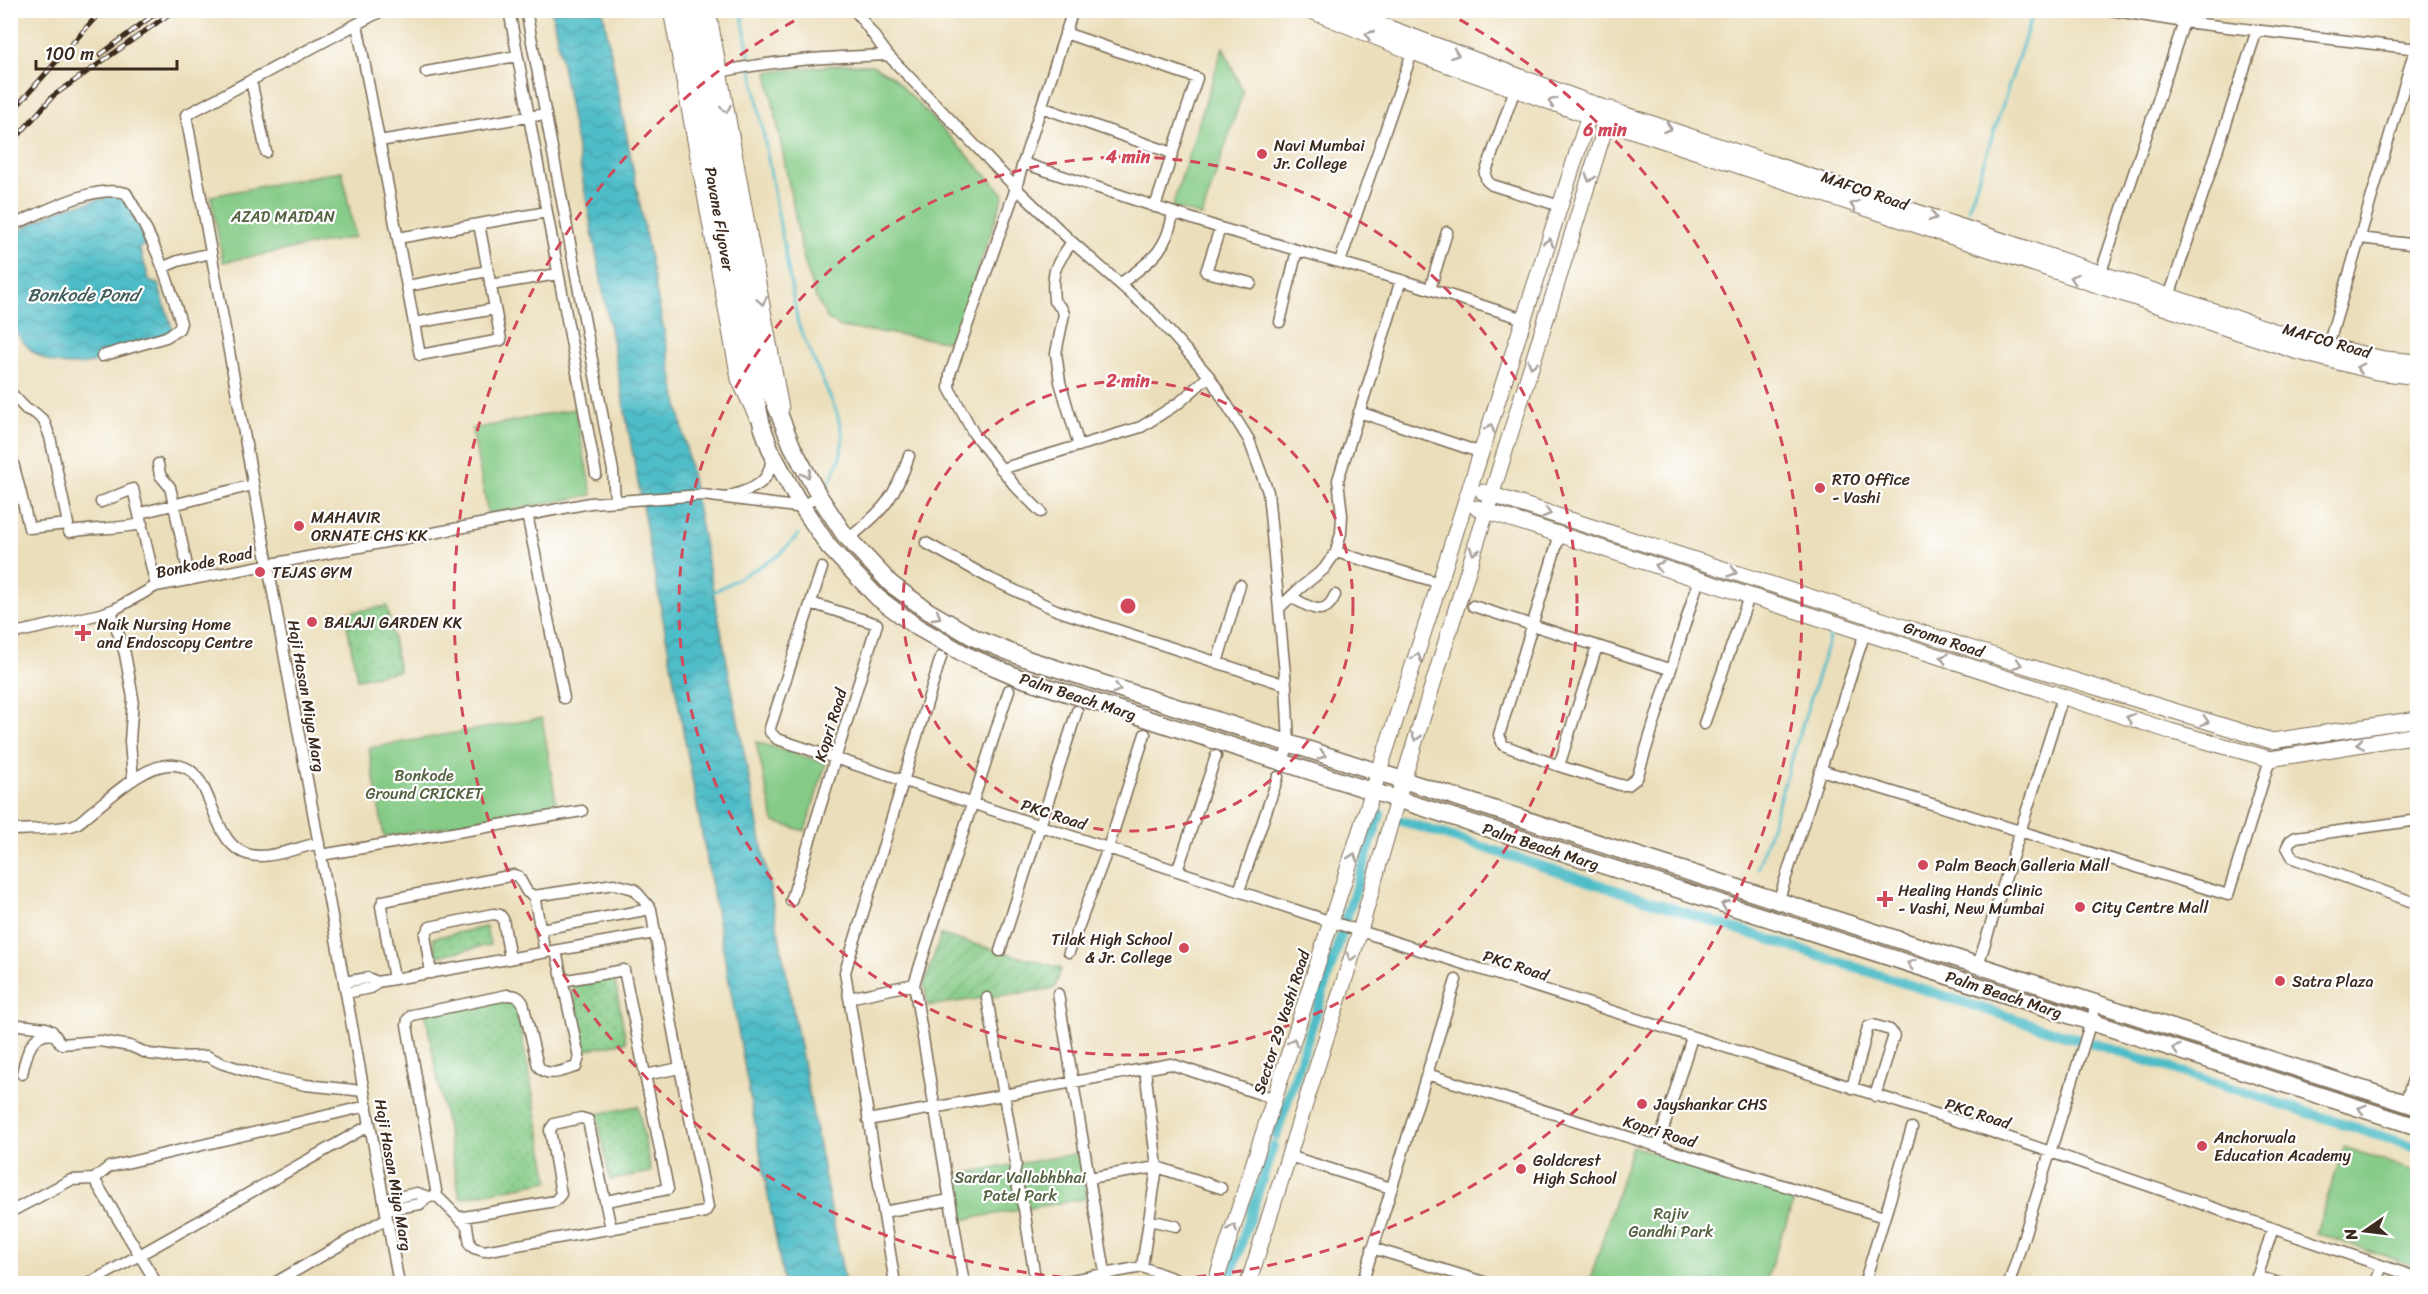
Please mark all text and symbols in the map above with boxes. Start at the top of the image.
one-way arrow [1365,30,1376,42]
scale bar [36,33,177,71]
text: 100 m [45,38,94,70]
one-way arrow [1449,46,1460,59]
one-way arrow [1547,97,1558,110]
one-way arrow [719,104,732,114]
text: 6 min [1582,114,1627,146]
one-way arrow [1662,121,1673,134]
place label: Navi Mumbai Jr. College [1273,131,1365,178]
text: 4 min [1105,141,1151,173]
marker: Navi Mumbai Jr. College [1255,147,1269,161]
street label: MAFCO Road [1817,162,1914,219]
street label: Pavane Flyover [696,165,743,275]
one-way arrow [1585,172,1597,183]
one-way arrow [1849,199,1860,212]
park label: AZAD MAIDAN [230,202,336,231]
one-way arrow [1927,210,1938,223]
one-way arrow [1541,237,1554,248]
one-way arrow [2069,273,2080,285]
water label: Bonkode Pond [27,279,143,311]
one-way arrow [755,296,768,306]
street label: MAFCO Road [2279,314,2376,367]
one-way arrow [1527,358,1539,369]
one-way arrow [2355,363,2365,376]
text: 2 min [1105,365,1150,397]
one-way arrow [1482,423,1495,434]
place label: RTO Office - Vashi [1832,465,1910,512]
one-way arrow [800,468,811,478]
marker: RTO Office - Vashi [1813,481,1827,495]
place label: MAHAVIR ORNATE CHS KK [311,503,428,550]
one-way arrow [1541,506,1552,518]
marker: MAHAVIR ORNATE CHS KK [292,519,306,533]
street label: Bonkode Road [153,538,257,587]
one-way arrow [1469,545,1481,556]
place label: TEJAS GYM [272,558,352,587]
one-way arrow [1654,561,1665,573]
marker: TEJAS GYM [253,565,267,579]
one-way arrow [1727,565,1738,578]
centre of rings [1118,596,1138,616]
place label: BALAJI GARDEN KK [324,608,463,637]
one-way arrow [930,608,941,620]
place label: Naik Nursing Home and Endoscopy Centre [97,610,253,657]
street label: Groma Road [1900,613,1989,667]
marker: BALAJI GARDEN KK [305,615,319,629]
street label: Haji Hasan Miya Marg [279,618,334,775]
marker: Naik Nursing Home and Endoscopy Centre [74,624,92,642]
one-way arrow [1410,652,1422,663]
one-way arrow [1939,653,1950,665]
one-way arrow [2012,657,2023,669]
street label: Palm Beach Marg [1016,664,1140,729]
one-way arrow [1111,681,1122,694]
street label: Kopri Road [806,683,856,766]
one-way arrow [2125,713,2136,725]
one-way arrow [2199,714,2210,726]
one-way arrow [1411,731,1423,742]
one-way arrow [2355,738,2364,750]
one-way arrow [1316,748,1327,760]
park label: Bonkode Ground CRICKET [365,761,484,808]
street label: PKC Road [1017,790,1092,839]
street label: Palm Beach Marg [1479,814,1603,879]
place label: Palm Beach Galleria Mall [1935,851,2110,880]
one-way arrow [1346,852,1358,863]
marker: Palm Beach Galleria Mall [1916,858,1930,872]
place label: Healing Hands Clinic - Vashi, New Mumbai [1898,876,2045,923]
marker: Healing Hands Clinic - Vashi, New Mumbai [1876,890,1894,908]
place label: City Centre Mall [2092,893,2209,922]
one-way arrow [1720,899,1731,912]
marker: City Centre Mall [2073,900,2087,914]
place label: Tilak High School & Jr. College [1051,925,1172,972]
marker: Tilak High School & Jr. College [1177,941,1191,955]
street label: PKC Road [1479,941,1554,990]
street label: Sector 29 Vashi Road [1244,945,1319,1098]
one-way arrow [1346,951,1359,962]
one-way arrow [1906,959,1917,971]
street label: Palm Beach Marg [1942,962,2066,1027]
place label: Satra Plaza [2292,967,2373,996]
marker: Satra Plaza [2273,974,2287,988]
one-way arrow [1286,1037,1298,1048]
one-way arrow [2171,1044,2182,1056]
street label: PKC Road [1941,1089,2016,1138]
place label: Jayshankar CHS [1653,1090,1768,1119]
street label: Haji Hasan Miya Marg [366,1097,421,1254]
marker: Jayshankar CHS [1635,1097,1649,1111]
one-way arrow [2357,1104,2368,1116]
street label: Kopri Road [1619,1107,1702,1157]
place label: Anchorwala Education Academy [2213,1123,2352,1170]
marker: Anchorwala Education Academy [2195,1139,2209,1153]
place label: Goldcrest High School [1533,1146,1617,1193]
marker: Goldcrest High School [1514,1162,1528,1176]
park label: Sardar Vallabhbhai Patel Park [954,1163,1086,1210]
park label: Rajiv Gandhi Park [1629,1199,1714,1246]
north arrow [2335,1201,2395,1261]
one-way arrow [1226,1223,1239,1234]
text: N [2335,1225,2367,1244]

